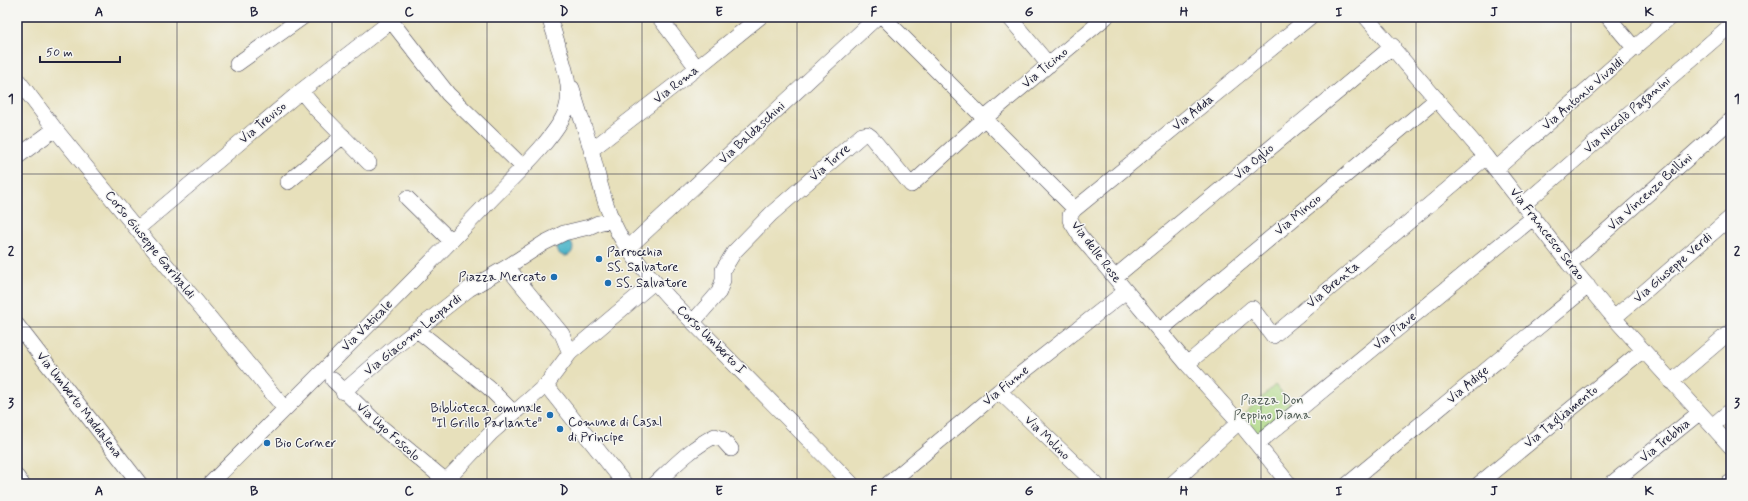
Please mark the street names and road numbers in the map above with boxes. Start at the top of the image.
street label: Via Ticino [1018,44,1072,92]
street label: Via Antonio Vivaldi [1538,54,1628,134]
street label: Via Roma [650,62,702,108]
street label: Via Niccolò Paganini [1580,73,1675,159]
street label: Via Adda [1169,91,1218,135]
street label: Via Treviso [236,98,290,148]
street label: Via Baldaschini [715,98,789,168]
street label: Via Torre [806,140,854,186]
street label: Via Oglio [1230,140,1278,184]
street label: Via Vincenzo Bellini [1604,149,1696,235]
street label: Via Francesco Serao [1506,184,1588,284]
street label: Corso Giuseppe Garibaldi [101,187,199,303]
street label: Via Mincio [1271,190,1325,240]
street label: Via delle Rose [1067,217,1125,287]
street label: Via Giuseppe Verdi [1630,229,1716,307]
street label: Via Brenta [1303,258,1363,312]
street label: Via Giacomo Leopardi [361,290,466,380]
street label: Via Vaticale [337,296,397,356]
street label: Corso Umberto I [673,302,750,379]
street label: Via Piave [1370,308,1420,354]
street label: Via Umberto Maddalena [32,348,126,462]
street label: Via Fiume [979,362,1033,410]
street label: Via Adige [1443,362,1494,409]
street label: Via Tagliamento [1520,382,1603,454]
street label: Via Ugo Foscolo [352,399,424,465]
street label: Via Molino [1020,412,1074,464]
street label: Via Trebbia [1636,415,1694,467]

